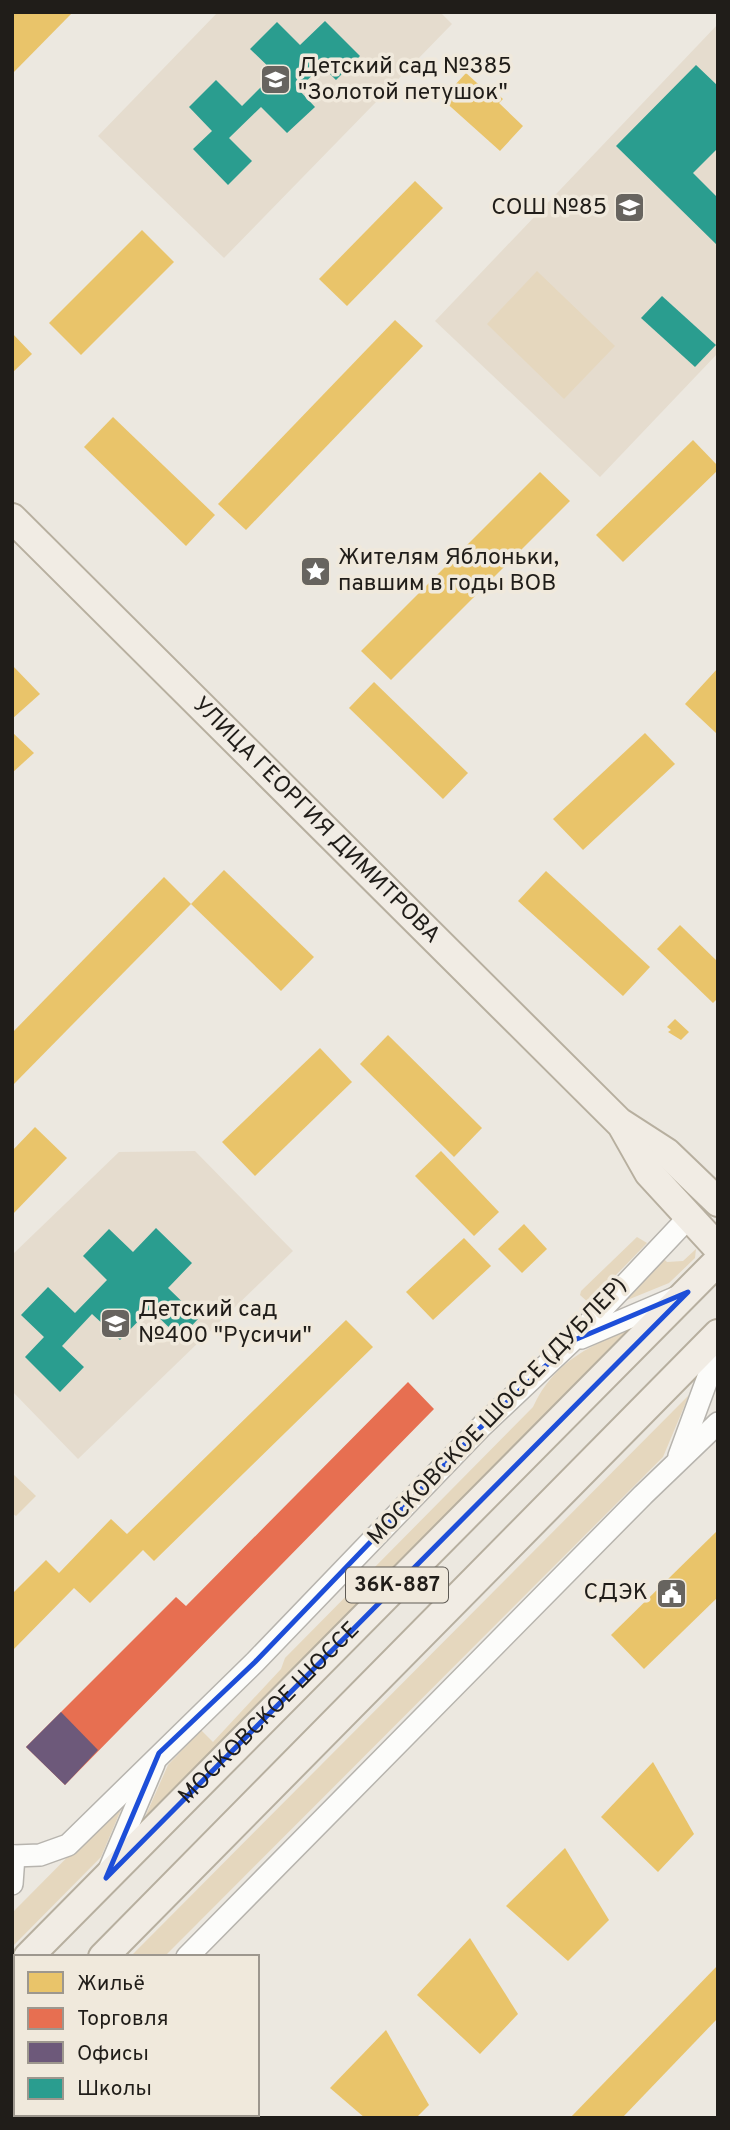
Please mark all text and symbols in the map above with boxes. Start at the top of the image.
place label: Детский сад №385 "Золотой петушок" [298,53,512,108]
school or university icon: Детский сад №385 "Золотой петушок" [258,63,292,97]
school or university icon: СОШ №85 [613,191,647,225]
place label: СОШ №85 [491,194,607,223]
place label: Жителям Яблоньки, павшим в годы ВОВ [338,544,559,599]
place icon: Жителям Яблоньки, павшим в годы ВОВ [298,554,332,588]
street label: УЛИЦА ГЕОРГИЯ ДИМИТРОВА [186,691,446,950]
street label: МОСКОВСКОЕ ШОССЕ (ДУБЛЕР) [362,1272,634,1552]
place label: Детский сад №400 "Русичи" [138,1296,312,1351]
school or university icon: Детский сад №400 "Русичи" [98,1306,132,1340]
road number: 36К-887 [346,1568,448,1602]
public building icon: СДЭК [654,1576,688,1610]
place label: СДЭК [583,1579,648,1608]
street label: МОСКОВСКОЕ ШОССЕ [173,1616,366,1811]
legend [14,1955,259,2116]
text: Жильё [77,1971,145,1998]
text: Торговля [77,2006,168,2033]
text: Офисы [77,2041,149,2068]
text: Школы [77,2076,152,2103]

